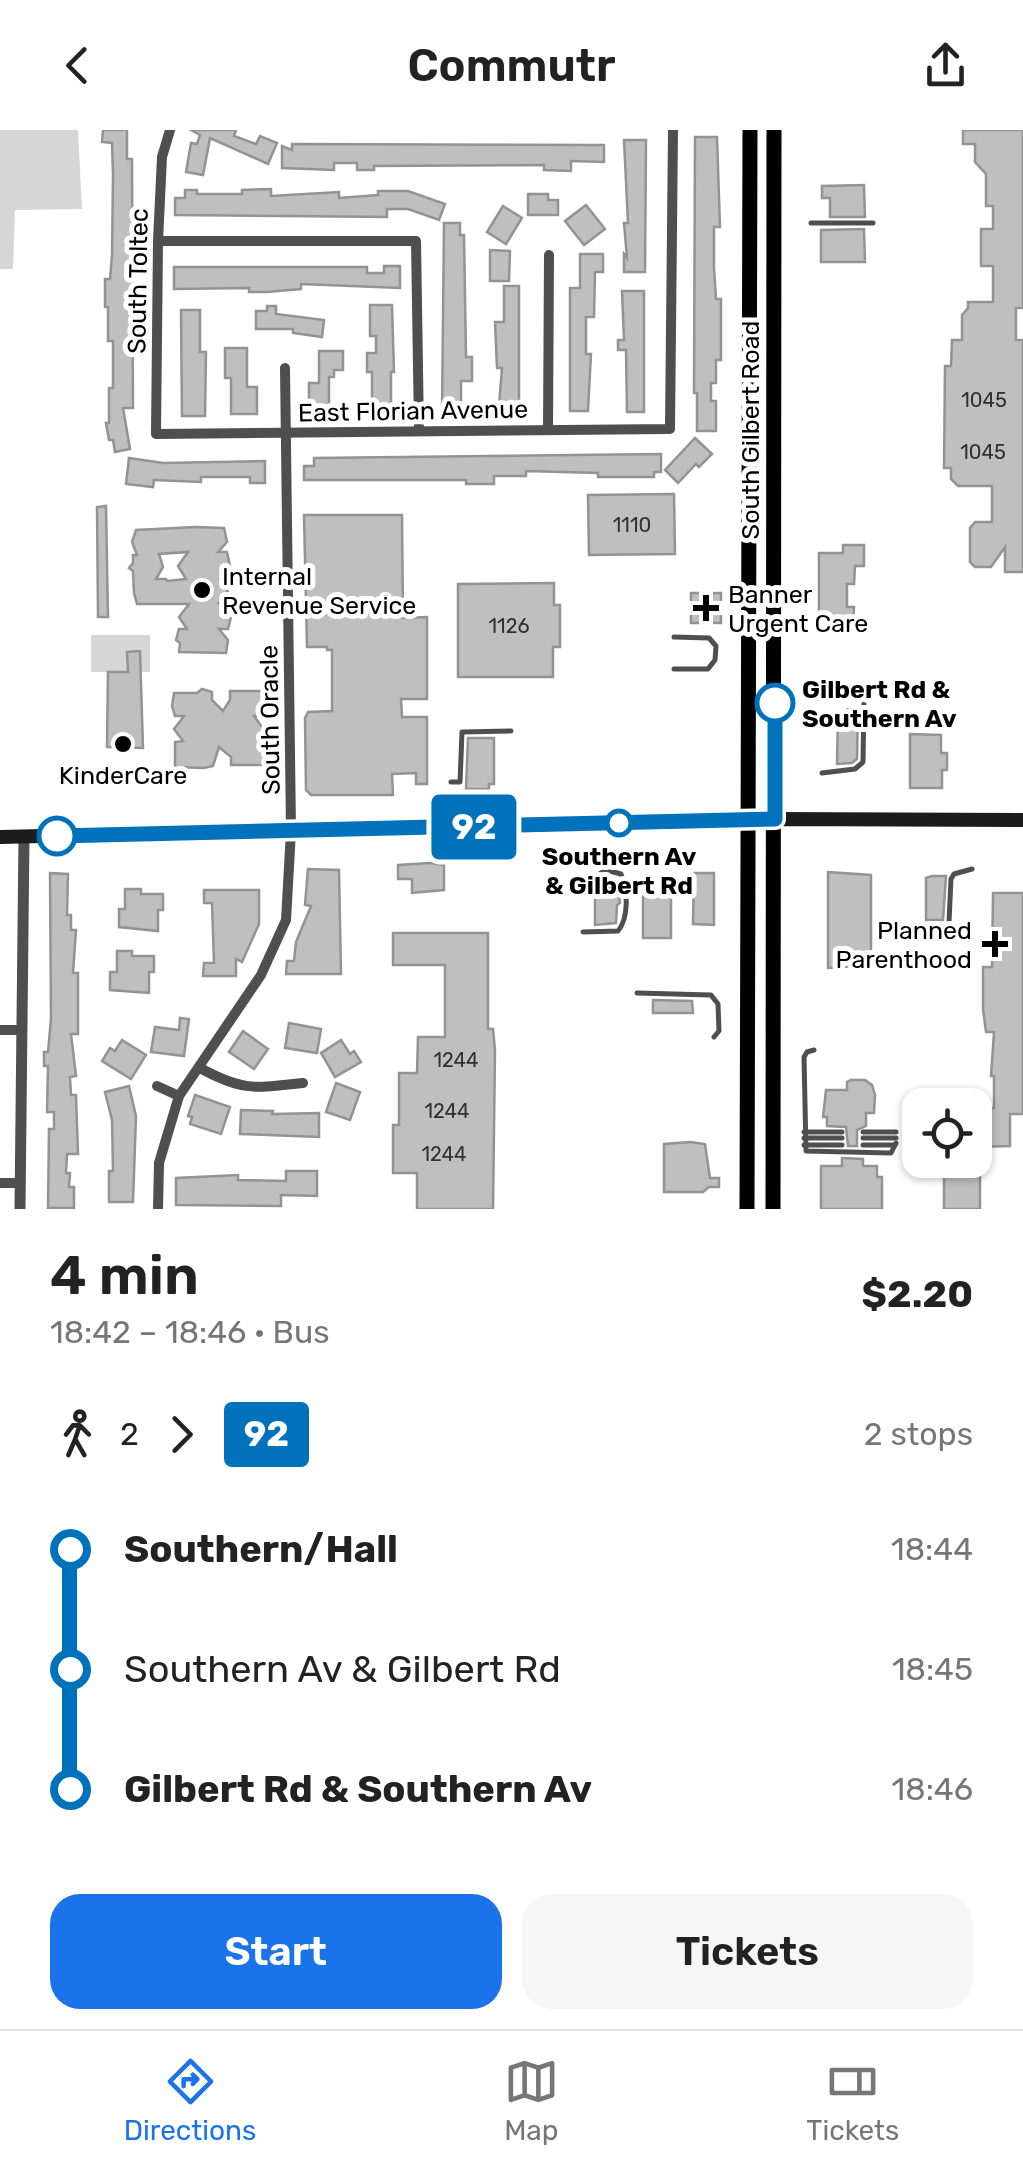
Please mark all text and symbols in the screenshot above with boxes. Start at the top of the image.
icon: back [50,38,105,93]
icon: share [918,38,973,93]
text: Commutr [407,39,616,92]
street label: South Toltec [122,208,154,354]
street label: South Gilbert Road [736,321,765,539]
house number: 1045 [961,388,1007,412]
street label: East Florian Avenue [298,394,528,428]
house number: 1045 [960,440,1006,464]
house number: 1110 [613,513,651,537]
place label: Internal Revenue Service [222,562,416,620]
marker: Internal Revenue Service [191,579,213,601]
place label: Banner Urgent Care [728,580,868,638]
marker: Banner Urgent Care [693,595,719,621]
house number: 1126 [489,614,529,638]
street label: South Oracle [254,645,286,795]
place label: Gilbert Rd & Southern Av [802,675,957,733]
marker: Gilbert Rd & Southern Av [756,684,794,722]
marker: KinderCare [112,733,134,755]
place label: KinderCare [59,761,187,790]
line badge: 92 [429,794,519,860]
text: 92 [451,806,497,848]
marker: Southern Av & Gilbert Rd [606,810,632,836]
unlabelled marker [38,817,76,855]
place label: Southern Av & Gilbert Rd [542,842,696,900]
place label: Planned Parenthood [836,916,972,974]
marker: Planned Parenthood [982,931,1008,957]
house number: 1244 [434,1048,478,1072]
map controls [902,1088,992,1178]
button: locate [902,1088,992,1178]
house number: 1244 [425,1099,469,1123]
house number: 1244 [422,1142,466,1166]
text: 4 min [50,1243,199,1308]
text: $2.20 [862,1271,973,1317]
text: 18:42 – 18:46 · Bus [50,1313,330,1351]
icon: walk [50,1407,105,1462]
icon: forward [154,1407,209,1462]
text: 92 [244,1413,289,1455]
text: 2 [120,1415,139,1453]
text: 2 stops [864,1415,973,1453]
text: Southern/Hall [124,1526,398,1572]
text: 18:44 [891,1530,973,1568]
text: Southern Av & Gilbert Rd [124,1646,561,1692]
text: 18:45 [892,1650,973,1688]
text: Gilbert Rd & Southern Av [124,1766,592,1812]
text: 18:46 [892,1770,973,1808]
button: Start [50,1894,502,2009]
button: Tickets [522,1894,973,2009]
tab: Directions [124,2054,256,2147]
tab: Map [504,2054,559,2147]
tab: Tickets [806,2054,899,2147]

